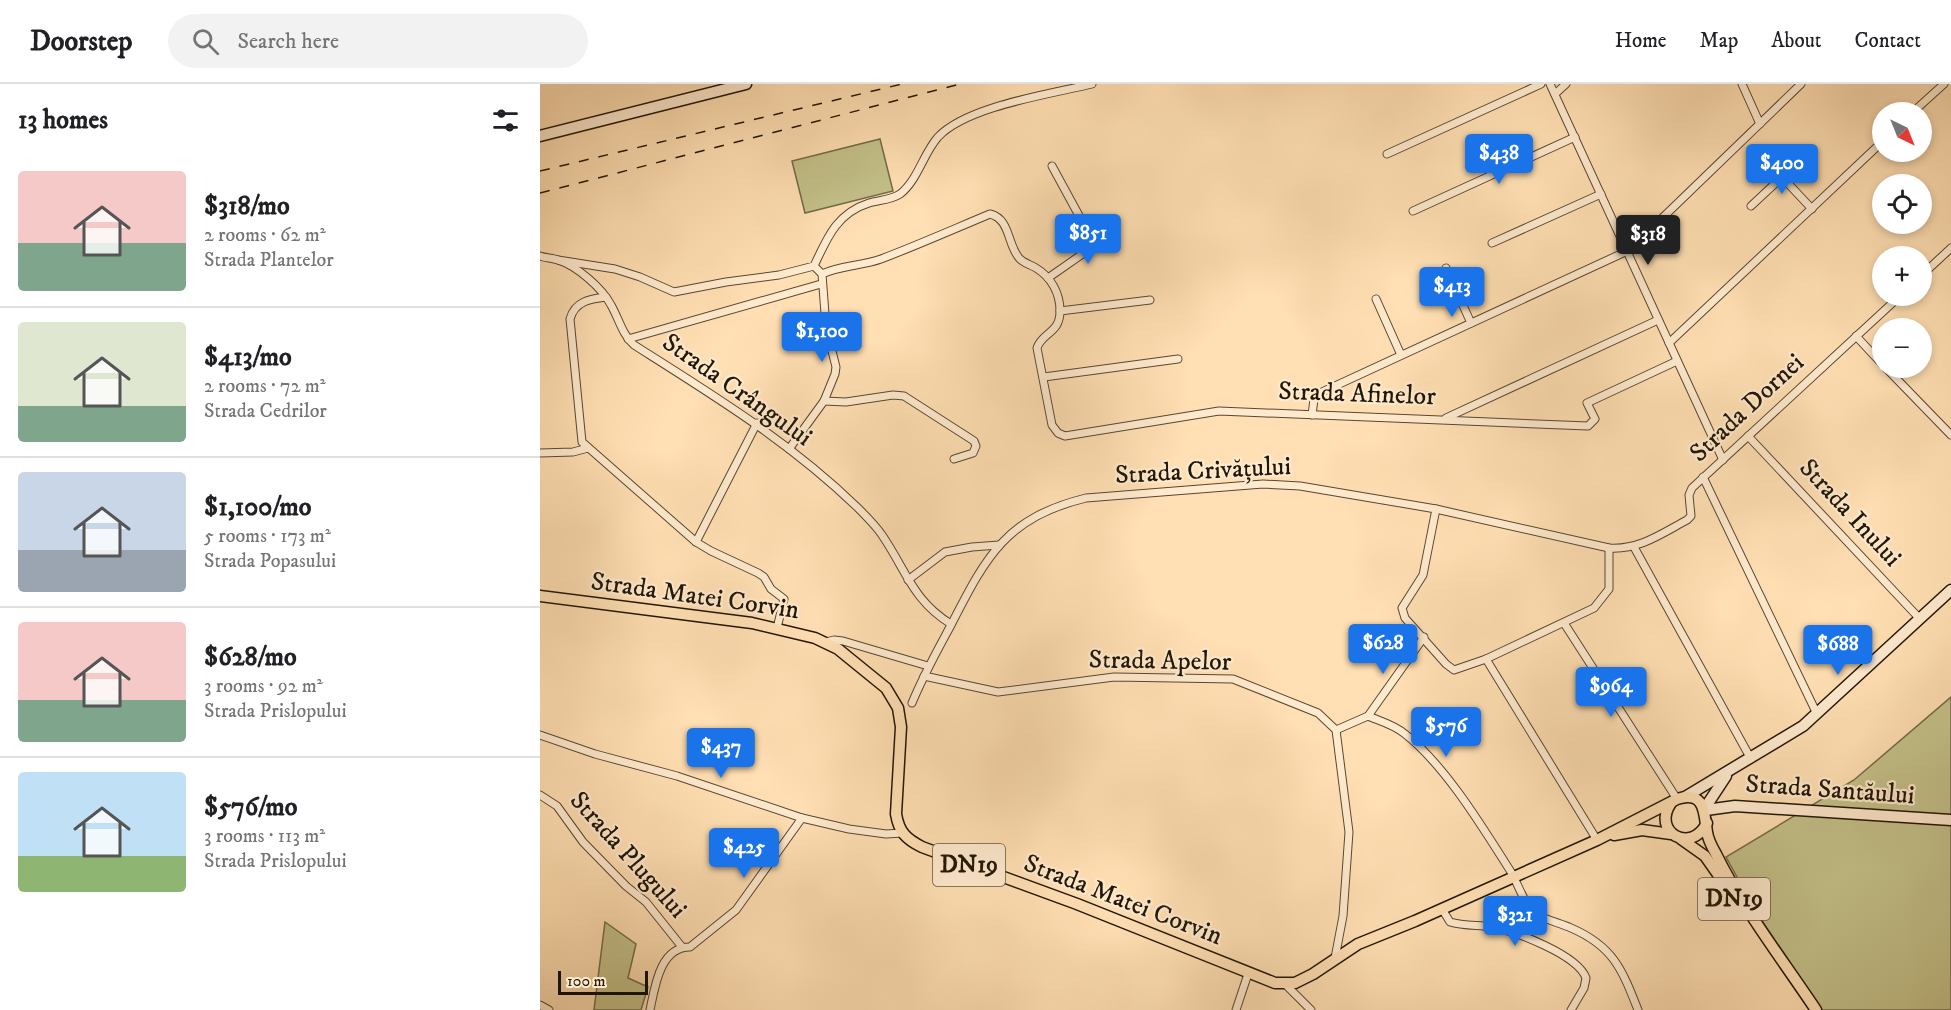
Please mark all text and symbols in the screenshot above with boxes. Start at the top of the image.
search box [168,14,588,68]
text: Doorstep [30,24,132,59]
icon: search [189,25,222,58]
text: Search here [237,28,339,55]
text: Home [1615,28,1667,54]
text: Map [1700,28,1738,54]
text: About [1771,28,1822,54]
text: Contact [1855,28,1921,54]
north arrow [1872,102,1932,162]
map controls [1872,102,1932,378]
text: 13 homes [18,104,108,137]
icon: filters [489,104,522,137]
pin: $438 [1463,134,1535,185]
text: $438 [1479,141,1519,166]
pin: $400 [1746,144,1818,195]
text: $400 [1760,151,1804,176]
button: locate [1872,174,1932,234]
text: $318/mo [204,190,290,223]
icon: home [66,195,138,267]
pin: $851 [1052,214,1124,265]
pin: $318 [1612,215,1684,266]
text: $851 [1069,221,1107,246]
text: $318 [1630,222,1666,247]
text: 2 rooms · 62 m² [204,223,326,248]
button: + [1872,246,1932,306]
text: Strada Plantelor [204,248,334,273]
pin: $413 [1416,267,1488,318]
text: $413 [1433,274,1471,299]
pin: $1,100 [773,312,871,363]
button: − [1872,318,1932,378]
text: $1,100 [796,319,848,344]
street label: Strada Crângului [655,326,819,454]
text: $413/mo [204,341,292,374]
icon: home [66,346,138,418]
street label: Strada Dornei [1683,347,1811,469]
text: 2 rooms · 72 m² [204,374,326,399]
street label: Strada Afinelor [1278,375,1437,413]
text: Strada Cedrilor [204,399,327,424]
street label: Strada Crivățului [1114,450,1292,492]
street label: Strada Inului [1792,452,1908,574]
text: $1,100/mo [204,491,311,524]
icon: home [66,496,138,568]
text: 5 rooms · 173 m² [204,524,331,549]
text: Strada Popasului [204,549,336,574]
street label: Strada Matei Corvin [589,565,802,627]
pin: $628 [1347,624,1419,675]
pin: $688 [1802,625,1874,676]
text: $628 [1362,631,1404,656]
text: $688 [1817,632,1859,657]
text: $628/mo [204,641,297,674]
street label: Strada Apelor [1088,643,1232,679]
icon: home [66,646,138,718]
pin: $964 [1575,667,1647,718]
text: 3 rooms · 92 m² [204,674,323,699]
text: $964 [1590,674,1632,699]
text: Strada Prislopului [204,699,347,724]
pin: $576 [1410,707,1482,758]
text: $576 [1425,714,1467,739]
pin: $437 [685,728,757,779]
text: $437 [701,735,741,760]
street label: Strada Santăului [1744,768,1916,812]
street label: Strada Plugului [562,785,694,925]
text: $576/mo [204,791,297,824]
icon: home [66,796,138,868]
text: 3 rooms · 113 m² [204,824,325,849]
pin: $425 [708,828,780,879]
text: $425 [723,835,765,860]
road number: DN19 [933,844,1005,886]
street label: Strada Matei Corvin [1019,847,1227,953]
text: Strada Prislopului [204,849,347,874]
road number: DN19 [1698,878,1770,920]
pin: $321 [1479,896,1551,947]
text: $321 [1497,903,1533,928]
scale bar [558,968,648,996]
text: 100 m [567,971,606,991]

